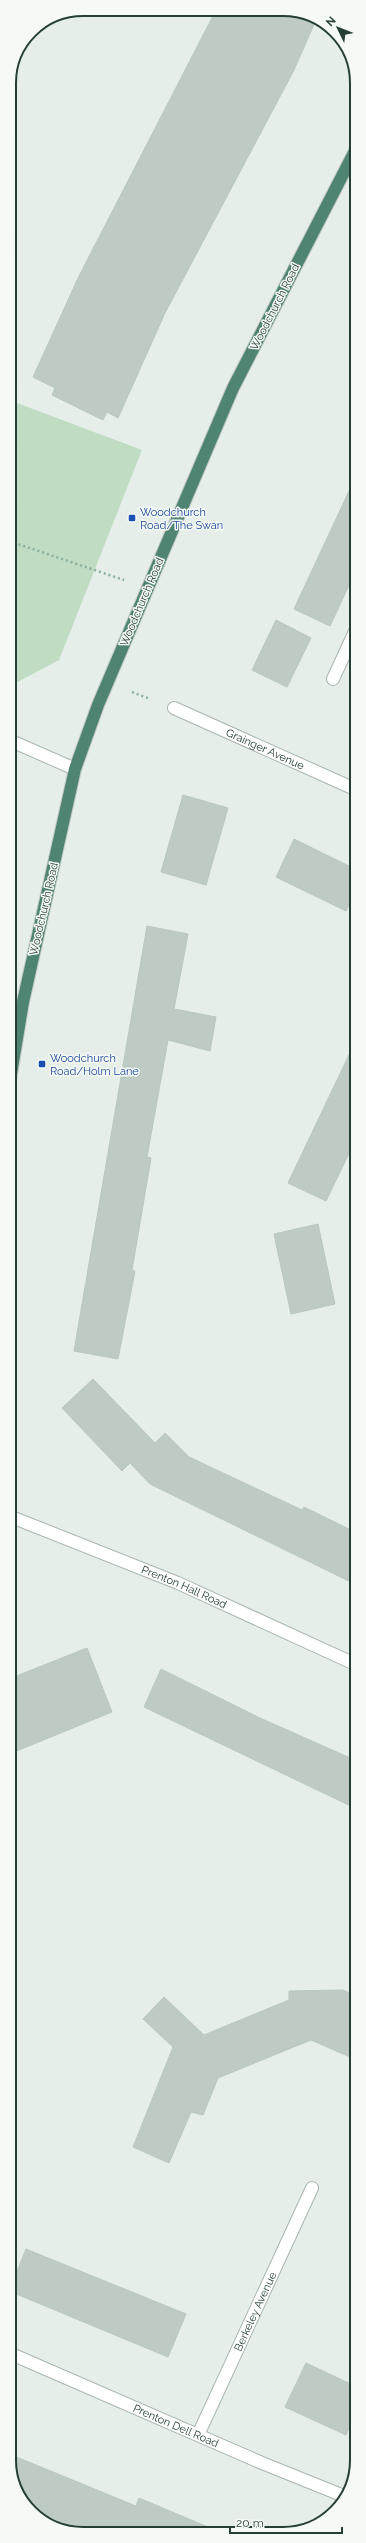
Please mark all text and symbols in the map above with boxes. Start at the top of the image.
north arrow [318,8,358,48]
text: N [323,14,339,29]
street label: Woodchurch Road [248,262,302,352]
place label: Woodchurch Road/The Swan [140,506,223,532]
marker: Woodchurch Road/The Swan [127,513,137,523]
street label: Woodchurch Road [117,556,167,648]
street label: Grainger Avenue [224,726,307,772]
street label: Woodchurch Road [27,861,61,957]
place label: Woodchurch Road/Holm Lane [50,1052,139,1078]
marker: Woodchurch Road/Holm Lane [37,1059,47,1069]
street label: Prenton Hall Road [140,1563,229,1611]
street label: Berkeley Avenue [231,2269,279,2353]
street label: Prenton Dell Road [131,2401,221,2450]
scale bar [230,2509,342,2535]
text: 20 m [236,2516,264,2530]

